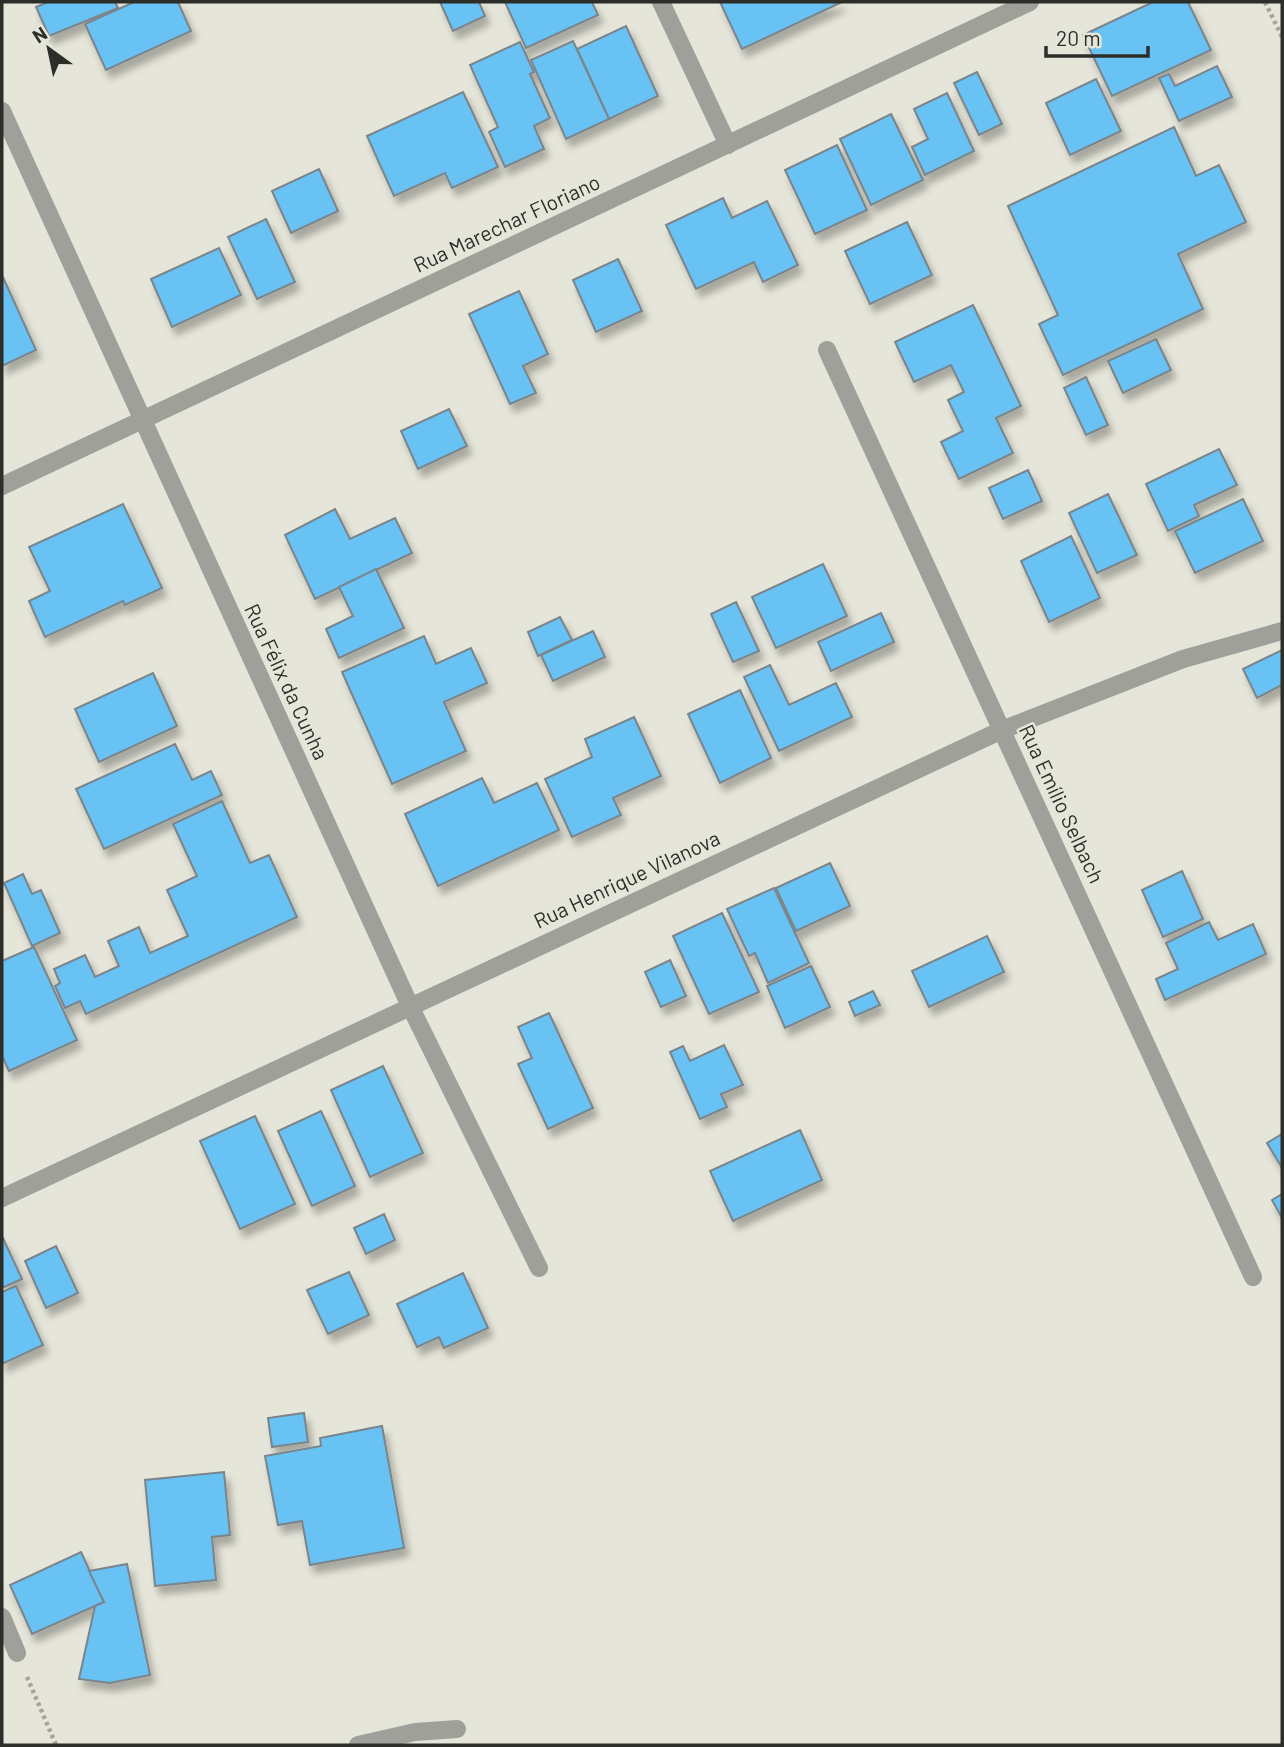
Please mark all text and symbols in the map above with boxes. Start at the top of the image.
north arrow [14,14,84,84]
scale bar [1046,14,1148,58]
text: N [28,21,51,47]
text: 20 m [1056,25,1101,50]
street label: Rua Marechar Floriano [409,168,604,277]
street label: Rua Félix da Cunha [240,599,335,763]
street label: Rua Emílio Selbach [1015,720,1110,887]
street label: Rua Henrique Vilanova [529,825,723,933]

